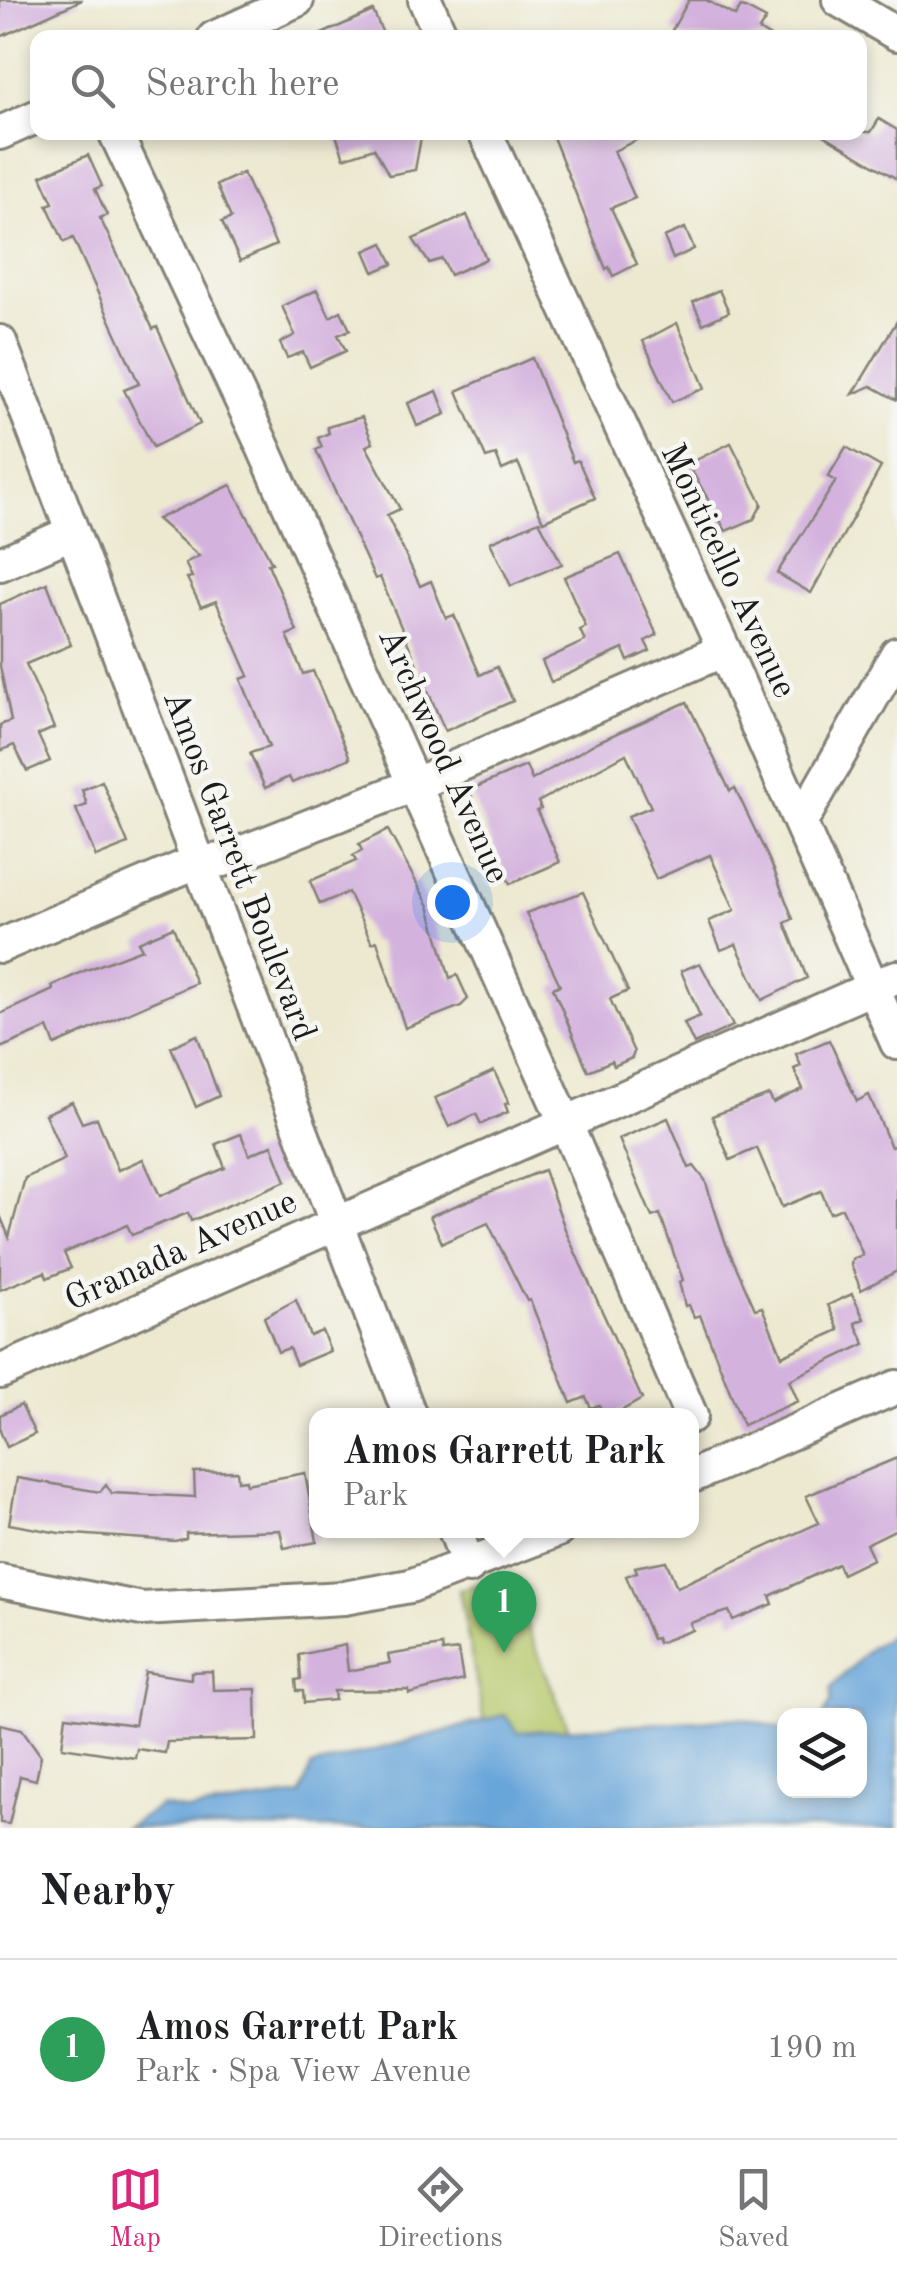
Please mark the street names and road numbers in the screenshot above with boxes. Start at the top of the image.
street label: Monticello Avenue [654,439,802,703]
street label: Archwood Avenue [371,623,515,889]
street label: Amos Garrett Boulevard [156,686,322,1046]
street label: Granada Avenue [60,1185,302,1318]

